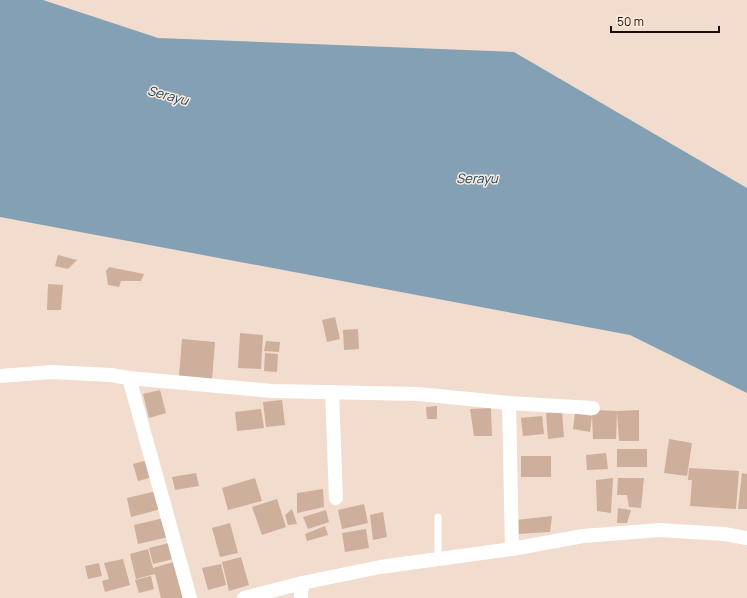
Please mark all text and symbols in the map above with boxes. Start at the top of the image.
scale bar [611,8,719,34]
text: 50 m [617,13,644,30]
water label: Serayu [146,81,192,109]
water label: Serayu [456,169,499,187]

